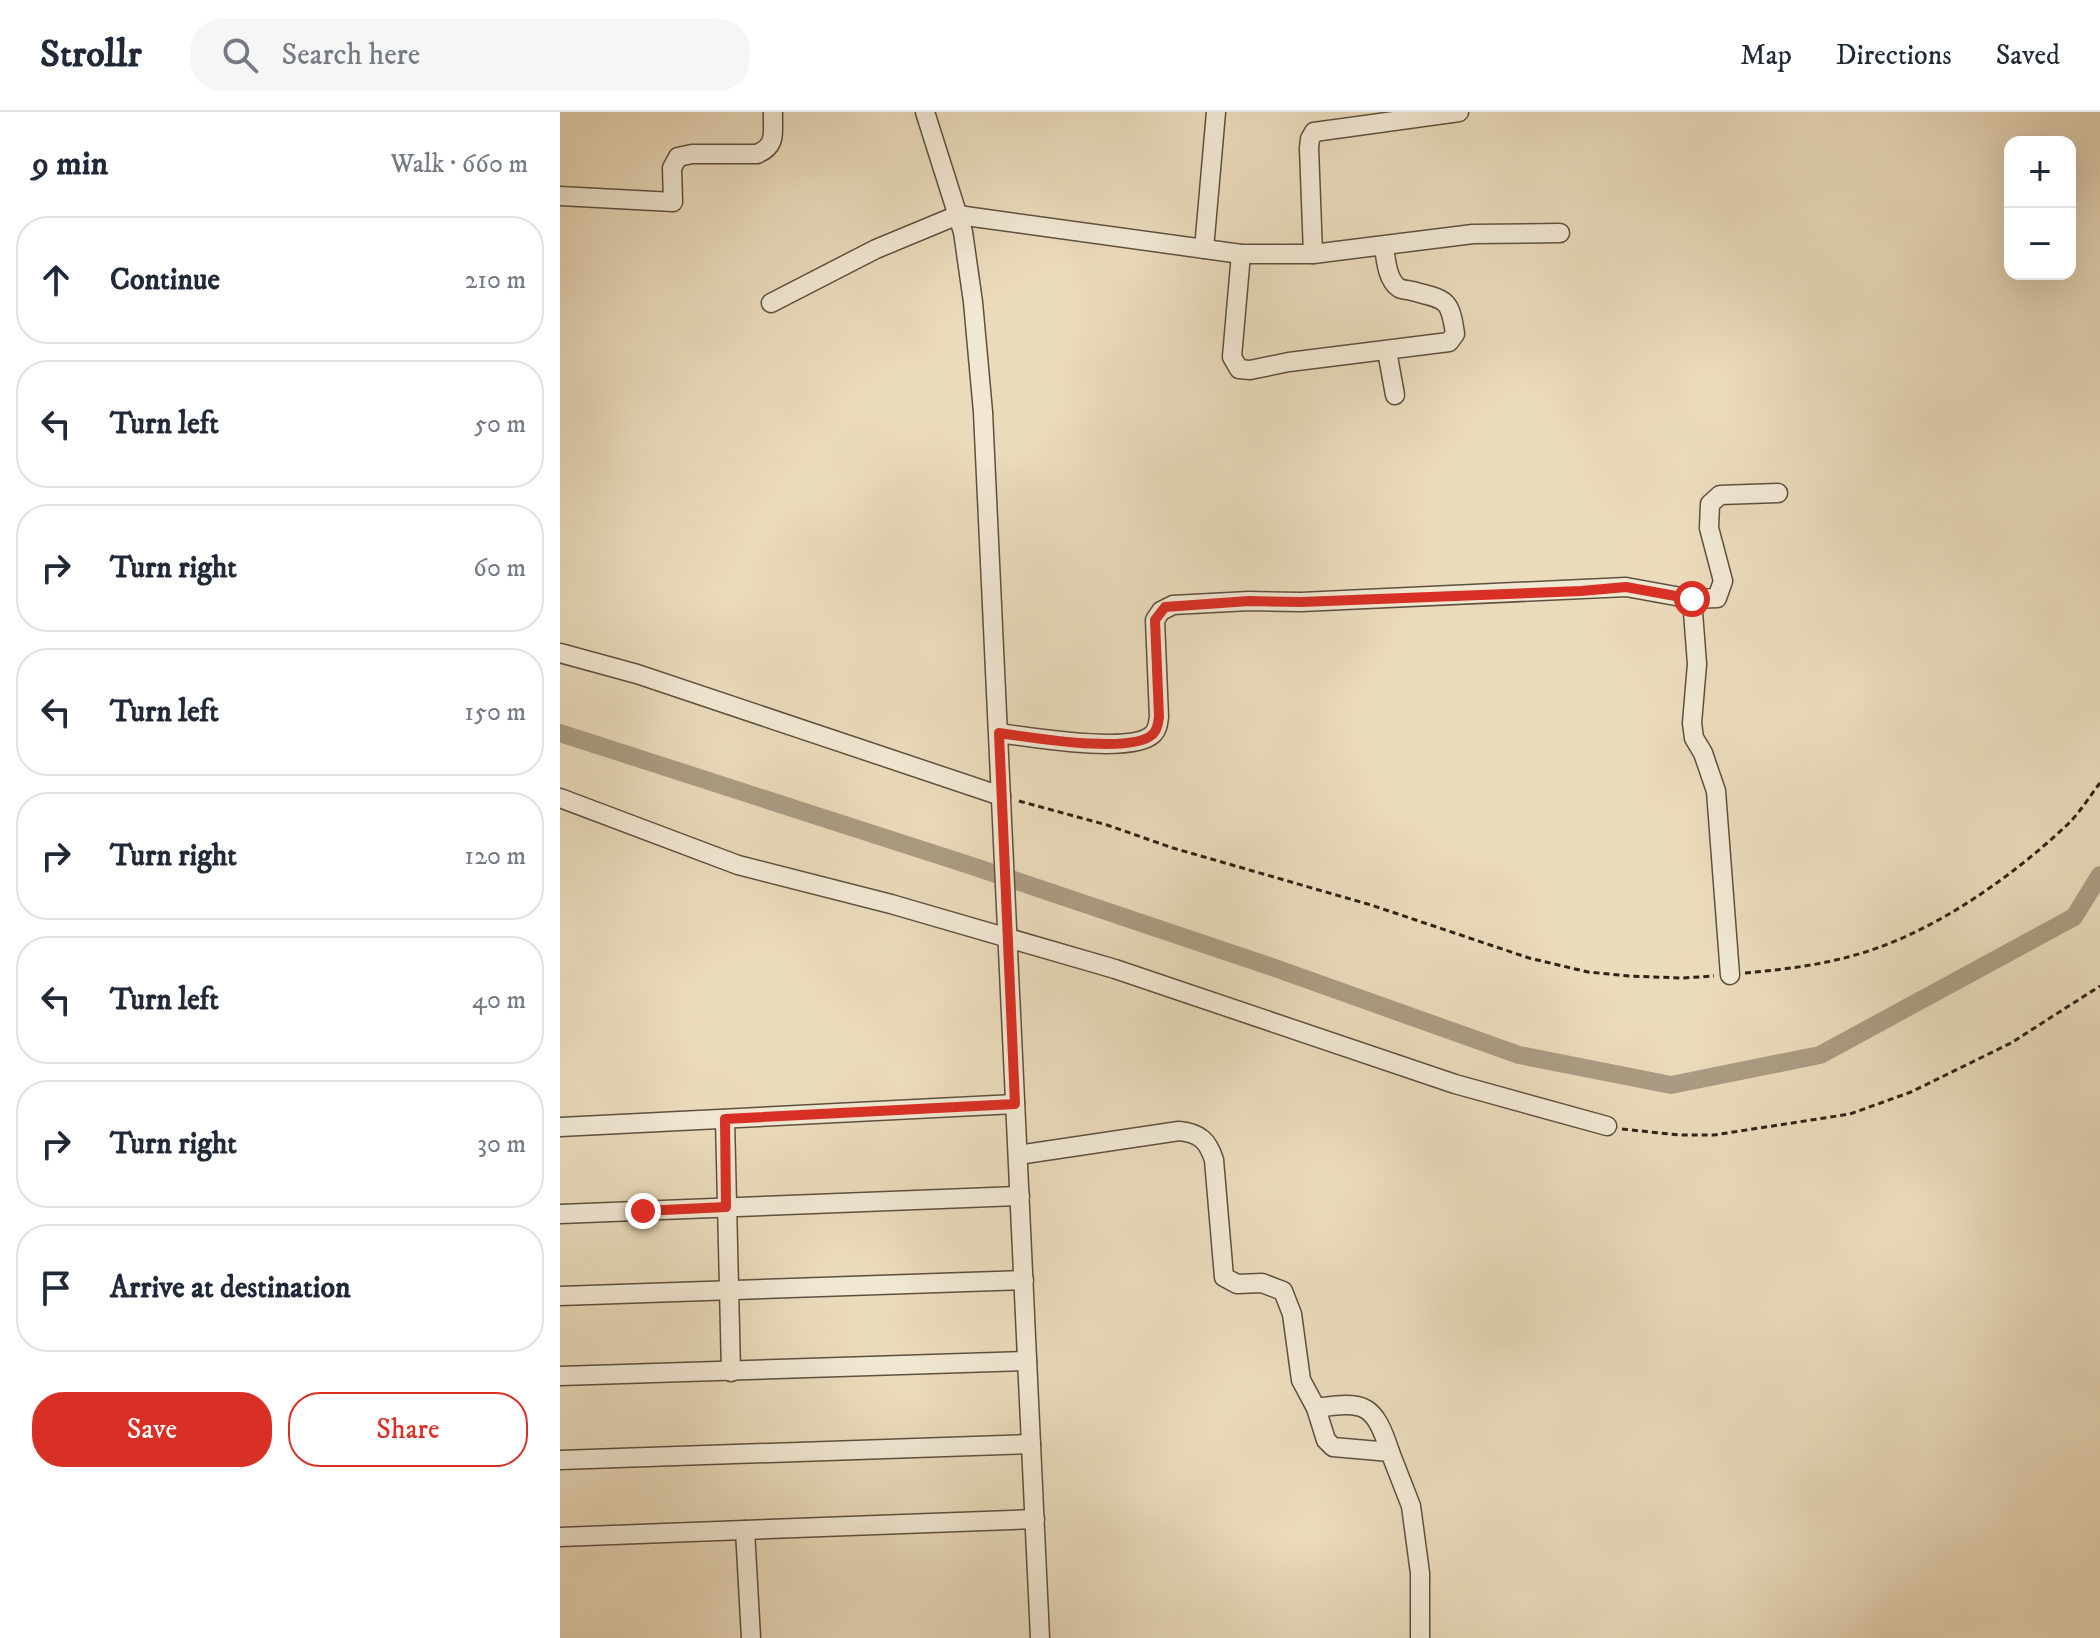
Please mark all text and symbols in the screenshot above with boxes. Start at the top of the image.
search box [190,19,750,91]
text: Strollr [40,31,142,79]
icon: search [218,33,262,77]
text: Search here [282,37,420,74]
text: Map [1740,38,1792,73]
text: Directions [1836,38,1952,73]
text: Saved [1996,38,2060,73]
map controls [2004,136,2076,280]
button: + [2004,136,2076,208]
text: 9 min [32,143,108,185]
text: Walk · 660 m [390,148,528,181]
button: − [2004,208,2076,280]
icon: ahead [34,258,78,302]
text: Continue [110,262,220,299]
text: 210 m [465,264,526,297]
icon: left [34,402,78,446]
text: Turn left [110,406,219,443]
text: 50 m [474,408,526,441]
icon: right [34,546,78,590]
text: Turn right [110,550,237,587]
text: 60 m [473,552,526,585]
route start [1674,581,1710,617]
icon: left [34,690,78,734]
text: Turn left [110,694,219,731]
text: 150 m [465,696,526,729]
icon: right [34,834,78,878]
text: Turn right [110,838,237,875]
text: 120 m [465,840,526,873]
icon: left [34,978,78,1022]
text: Turn left [110,982,219,1019]
text: 40 m [472,984,526,1017]
icon: right [34,1122,78,1166]
text: Turn right [110,1126,237,1163]
text: 30 m [477,1128,526,1161]
route end [625,1193,661,1229]
icon: arrive [34,1266,78,1310]
text: Arrive at destination [110,1270,351,1307]
button: Save [32,1392,272,1467]
button: Share [288,1392,528,1467]

